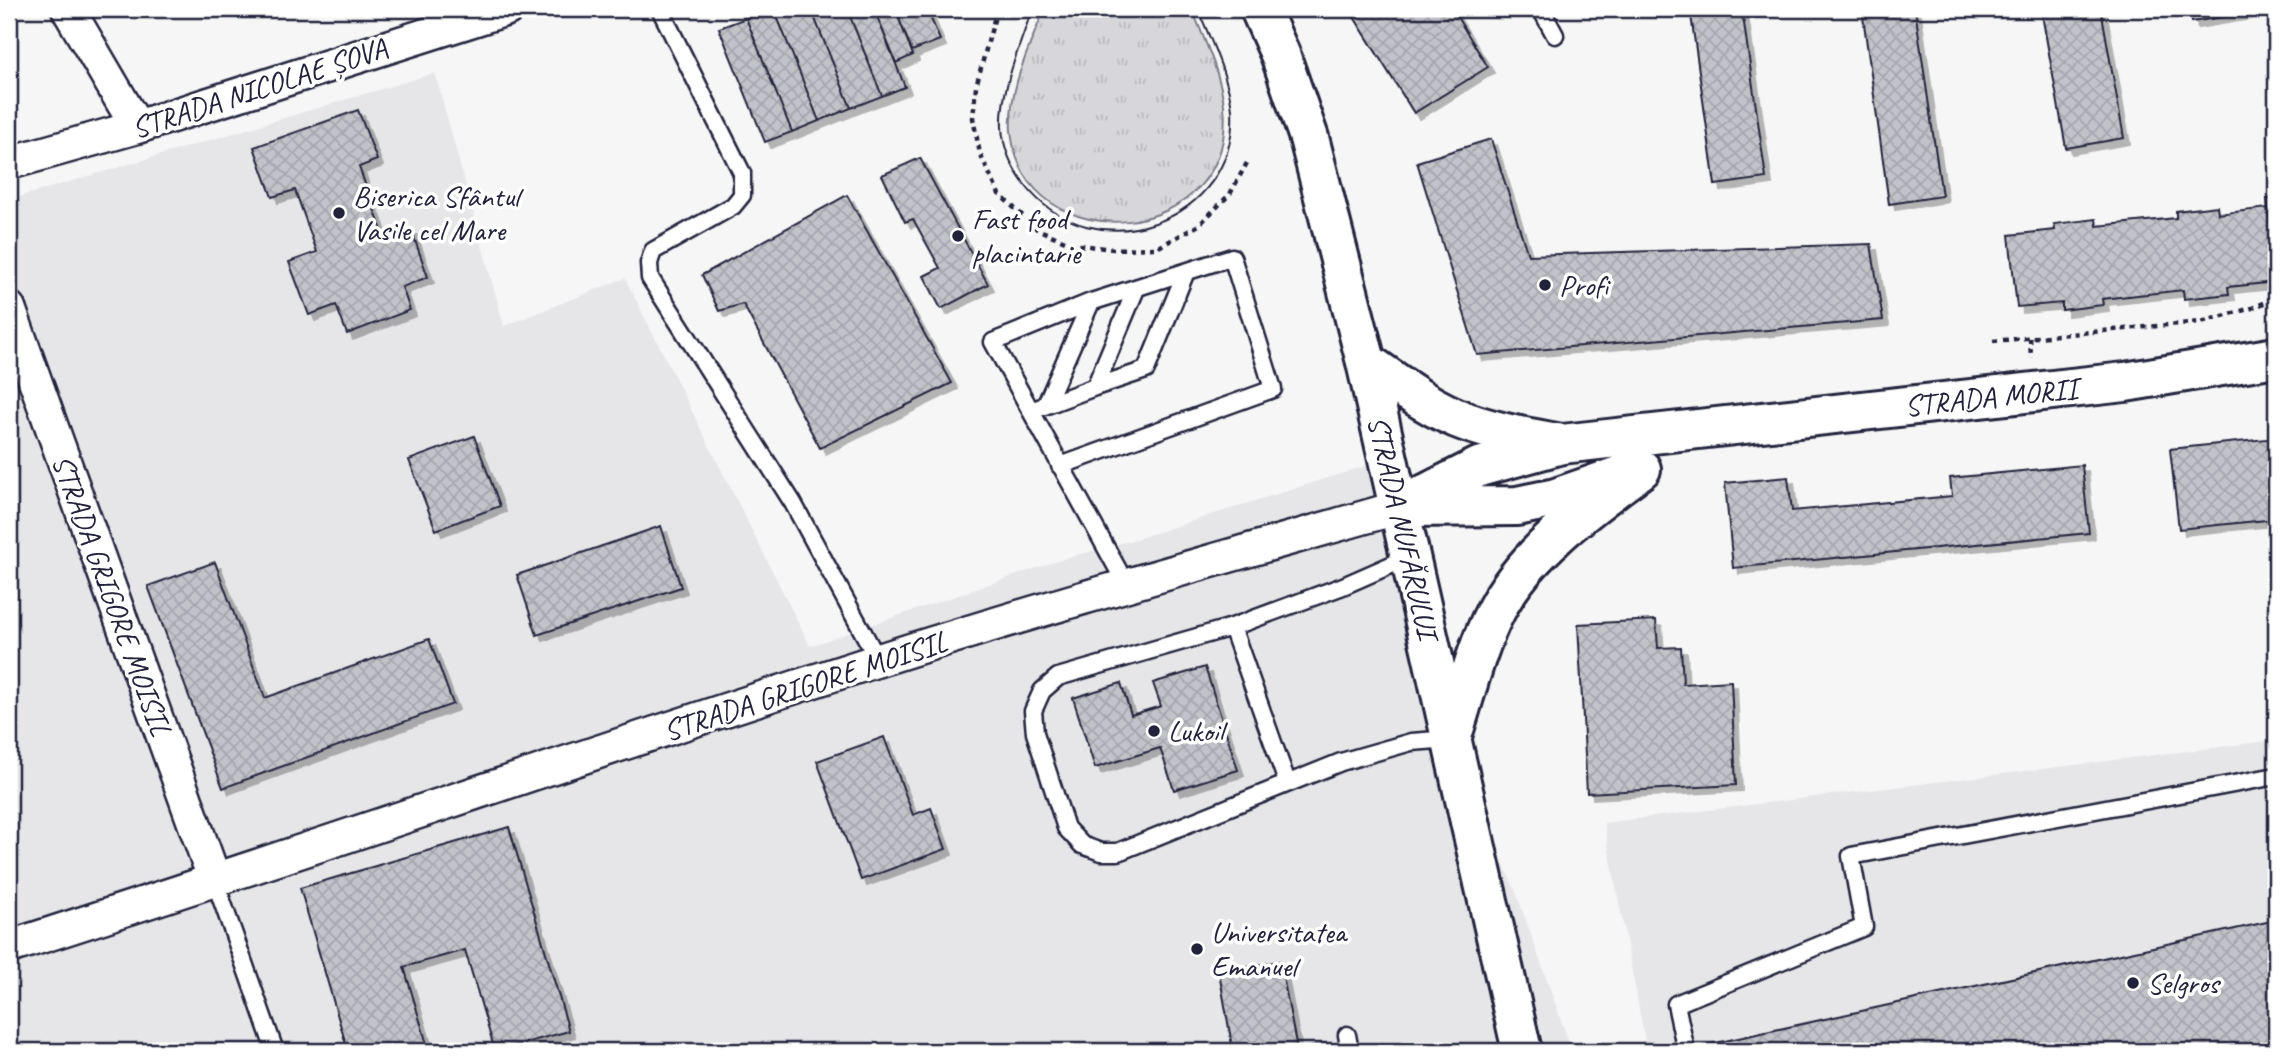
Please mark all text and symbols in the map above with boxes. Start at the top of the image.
street label: STRADA NICOLAE ȘOVA [127,29,392,147]
place label: Biserica Sfântul Vasile cel Mare [353,177,524,249]
place label: Fast food placintarie [972,200,1082,272]
marker: Biserica Sfântul Vasile cel Mare [331,205,347,221]
marker: Fast food placintarie [950,228,966,244]
place label: Profi [1559,266,1611,304]
marker: Profi [1537,277,1553,293]
street label: STRADA MORII [1903,368,2085,425]
street label: STRADA NUFĂRULUI [1359,412,1448,648]
street label: STRADA GRIGORE MOISIL [44,450,181,741]
street label: STRADA GRIGORE MOISIL [658,622,952,750]
place label: Lukoil [1168,712,1228,750]
marker: Lukoil [1146,723,1162,739]
place label: Universitatea Emanuel [1211,913,1349,985]
marker: Universitatea Emanuel [1189,941,1205,957]
place label: Selgros [2147,964,2221,1002]
marker: Selgros [2125,975,2141,991]

